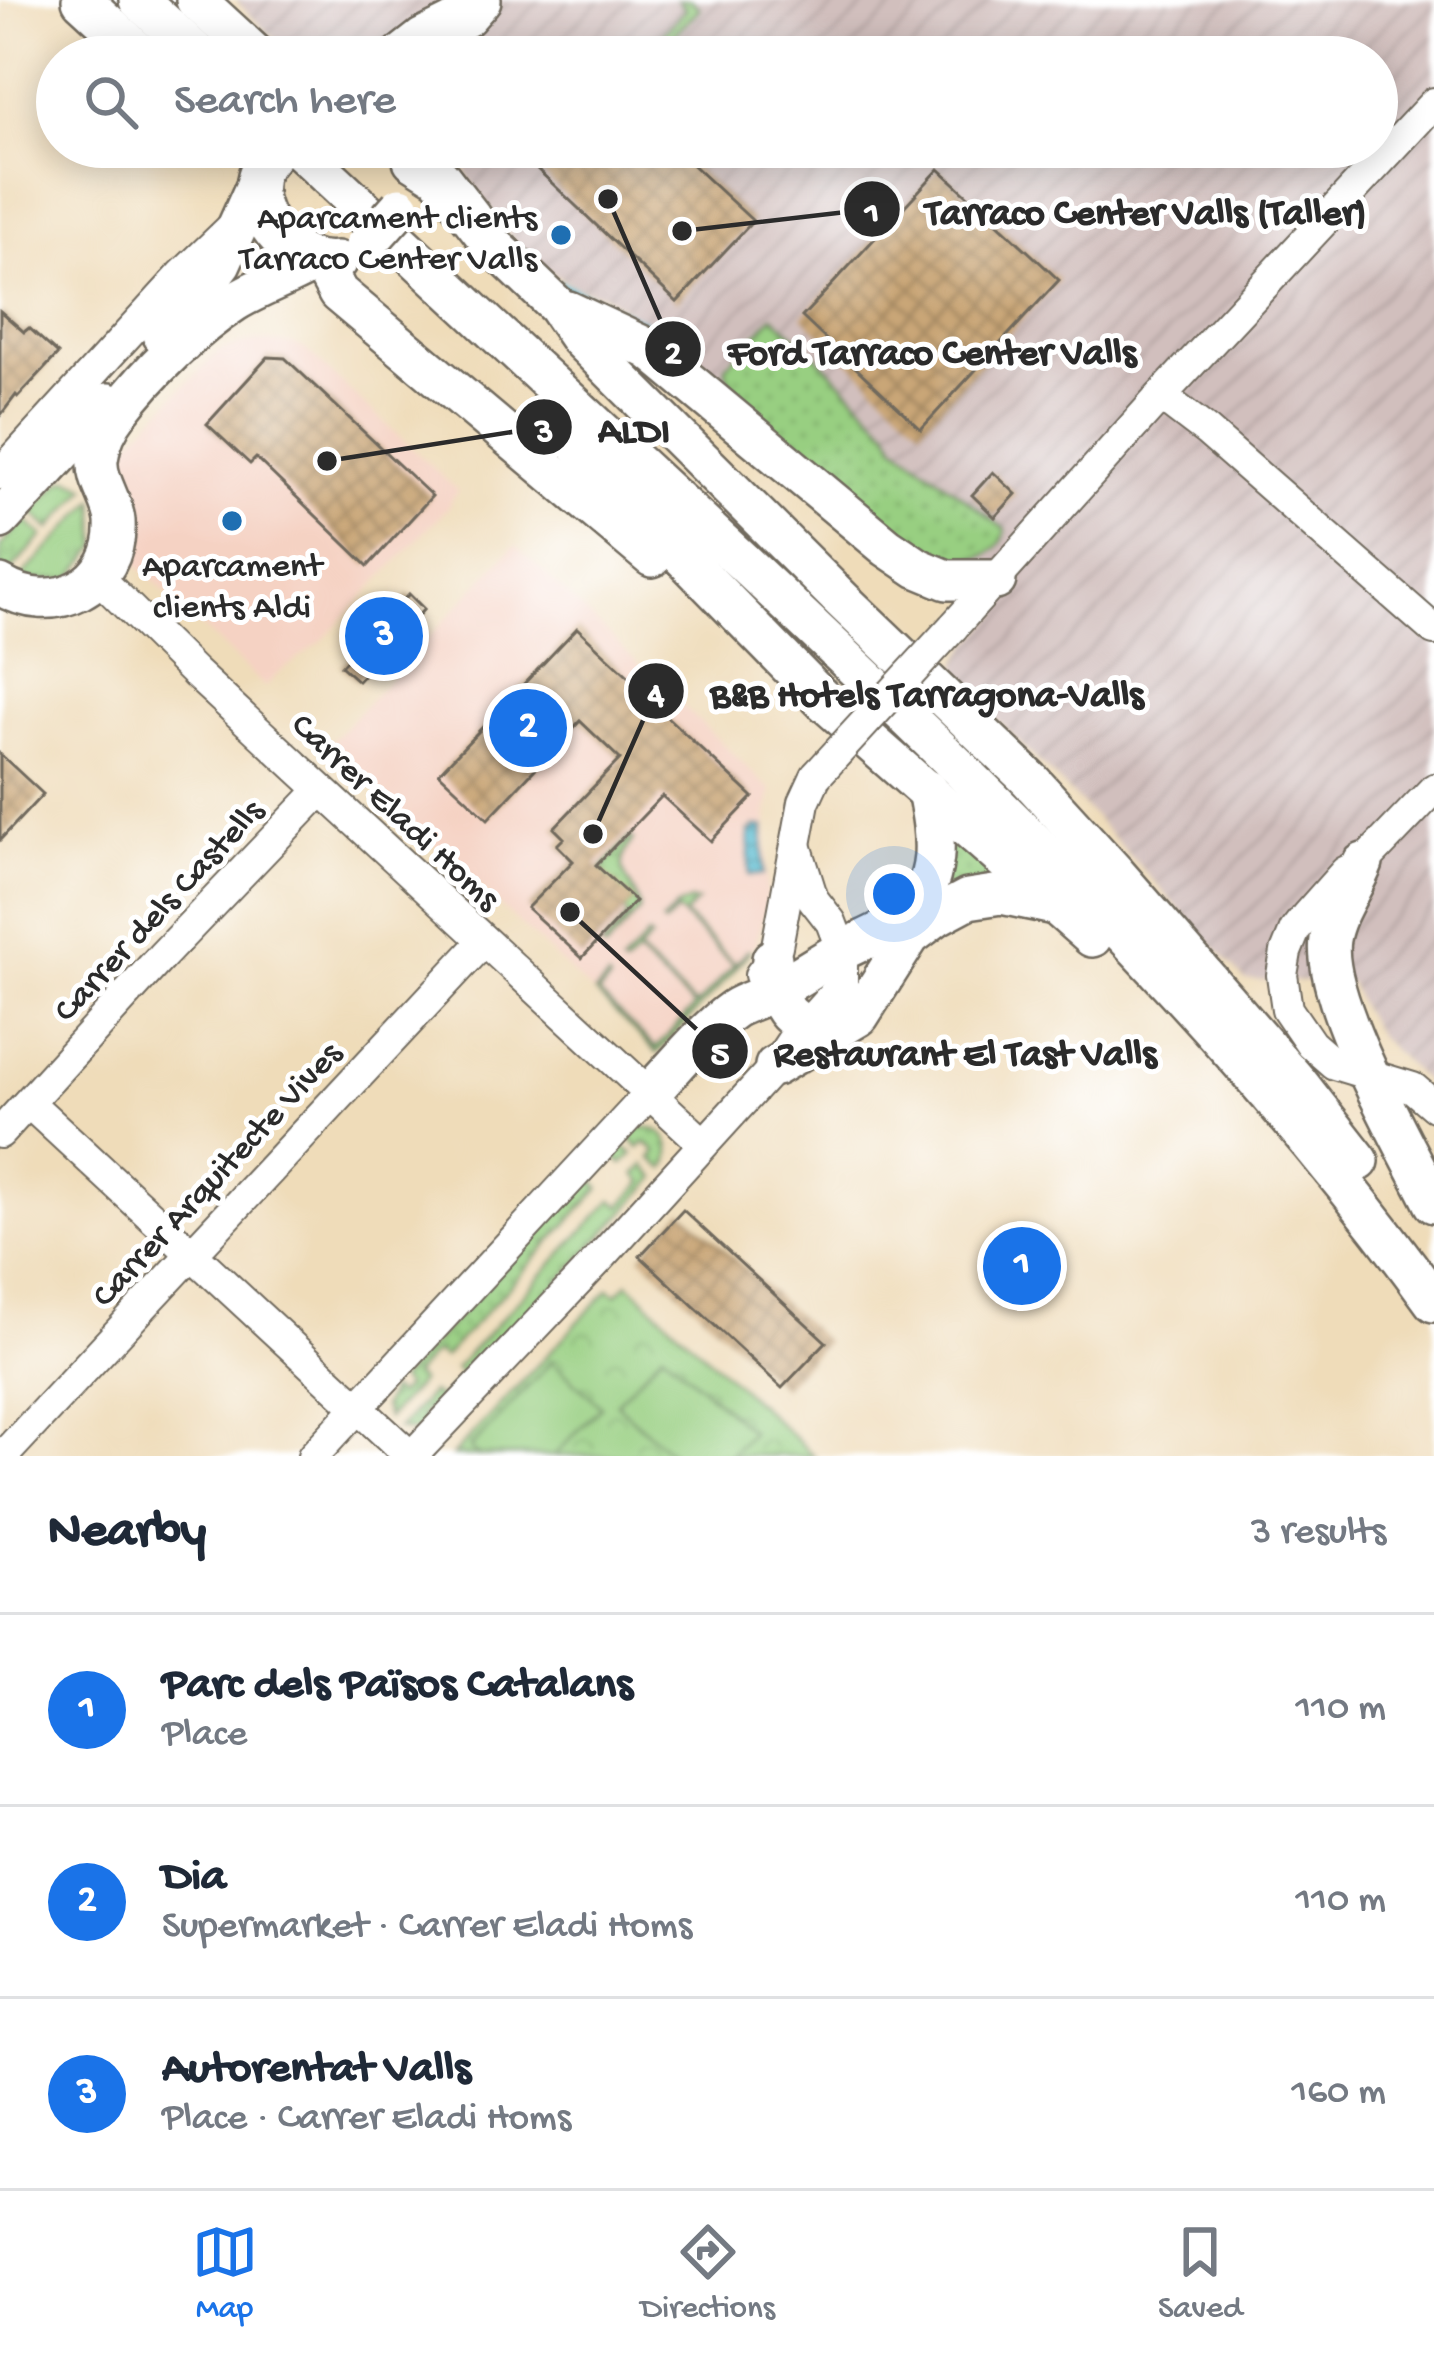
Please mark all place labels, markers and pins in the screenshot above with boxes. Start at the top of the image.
callout: Tarraco Center Valls (Taller) [842,172,1391,247]
place label: Aparcament clients Tarraco Center Valls [237,199,539,283]
marker: Aparcament clients Tarraco Center Valls [548,222,574,248]
callout: Ford Tarraco Center Valls [643,312,1160,387]
callout: ALDI [514,390,694,465]
marker: Aparcament clients Aldi [219,508,245,534]
place label: Aparcament clients Aldi [142,547,325,631]
pin: 3 [345,591,423,681]
callout: B&B Hotels Tarragona-Valls [626,654,1167,729]
pin: 2 [489,683,567,773]
callout: Restaurant El Tast Valls [690,1013,1181,1088]
pin: 1 [983,1221,1061,1311]

